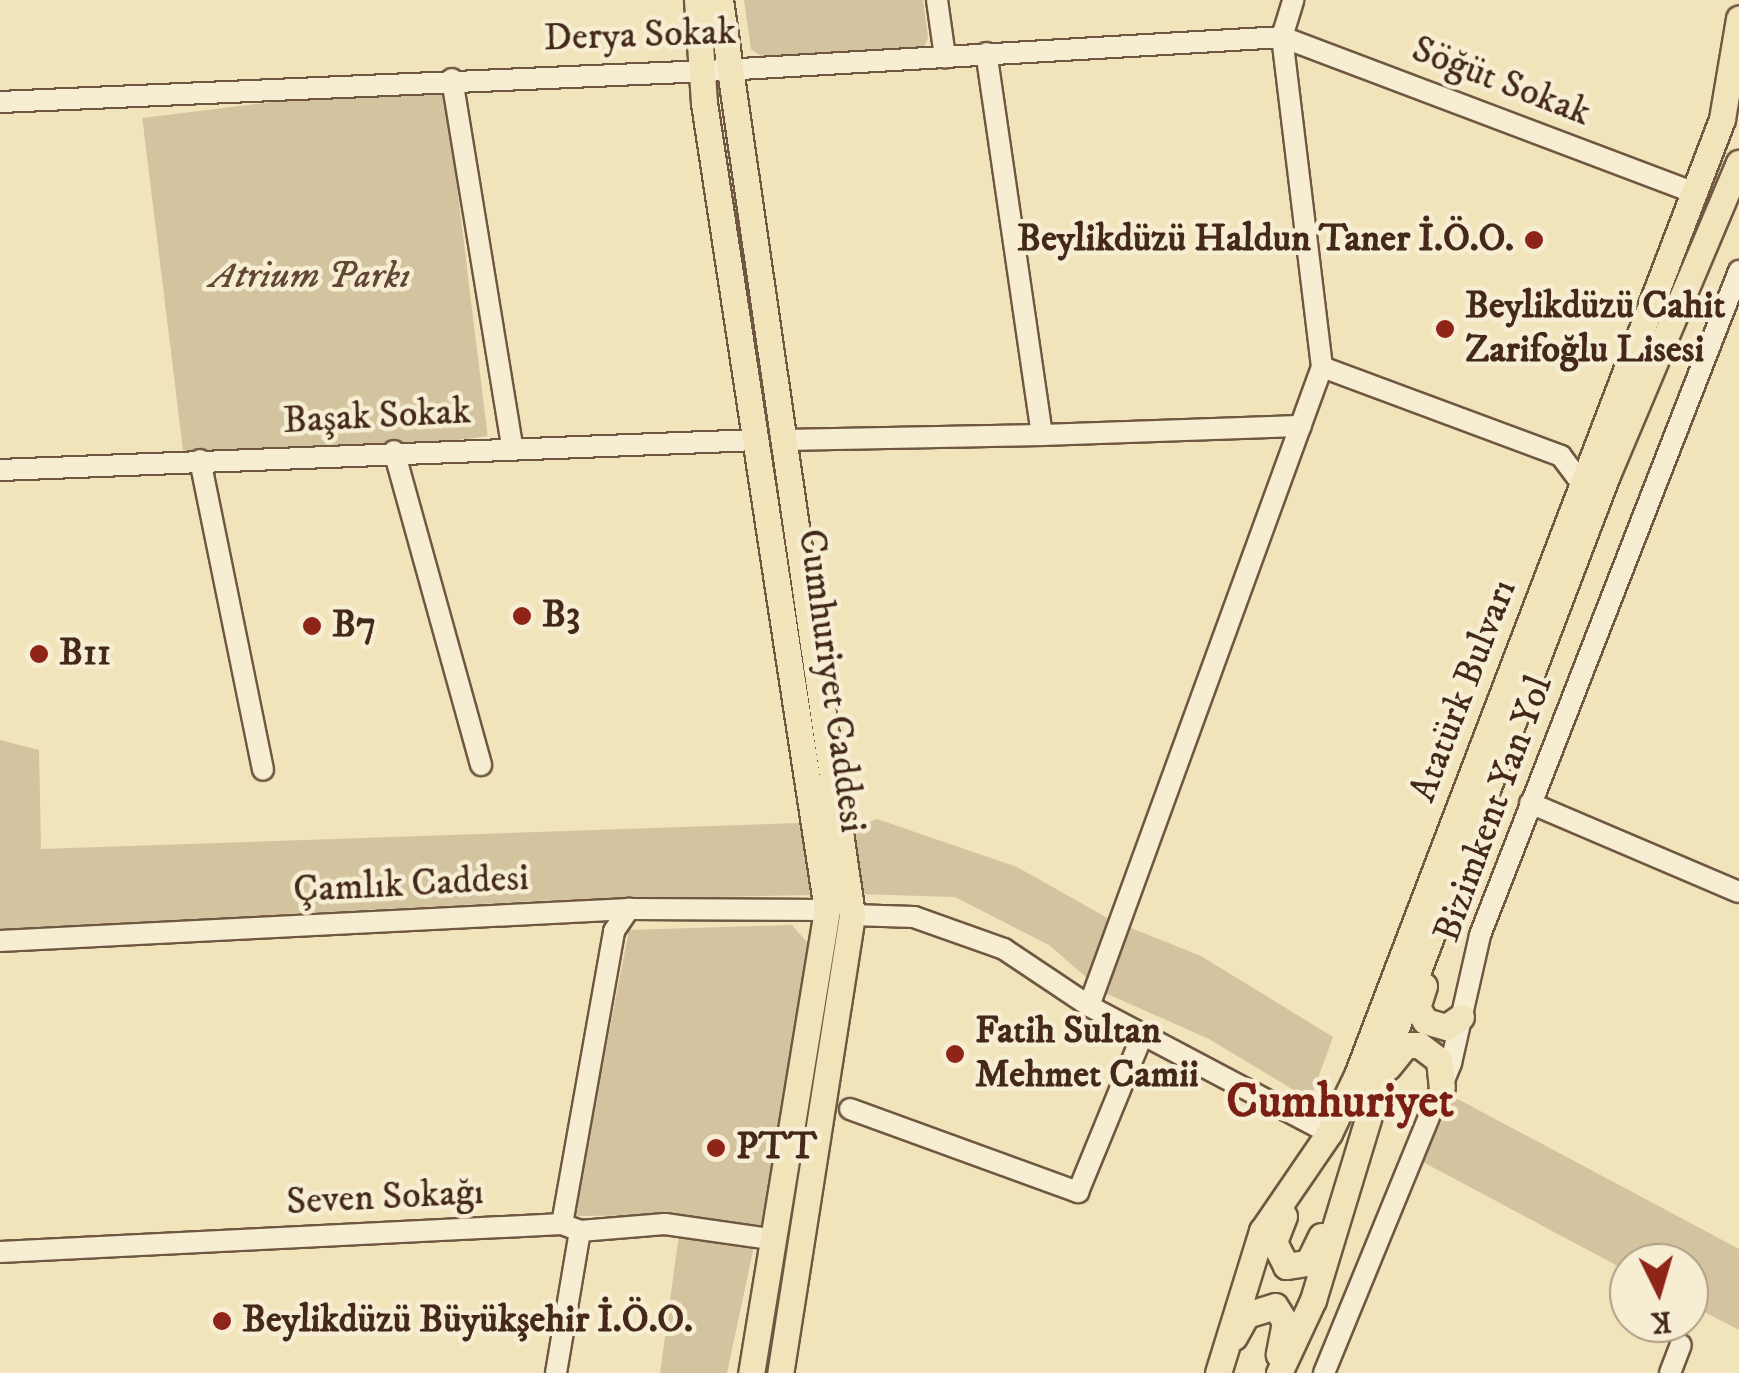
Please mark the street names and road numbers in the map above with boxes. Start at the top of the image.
street label: Derya Sokak [543,10,737,62]
street label: Söğüt Sokak [1405,27,1597,137]
street label: Başak Sokak [282,389,472,445]
street label: Cumhuriyet Caddesi [787,526,875,836]
street label: Atatürk Bulvarı [1401,573,1527,809]
street label: Bizimkent Yan Yol [1425,670,1563,948]
street label: Çamlık Caddesi [292,856,530,914]
street label: Seven Sokağı [285,1170,485,1226]

